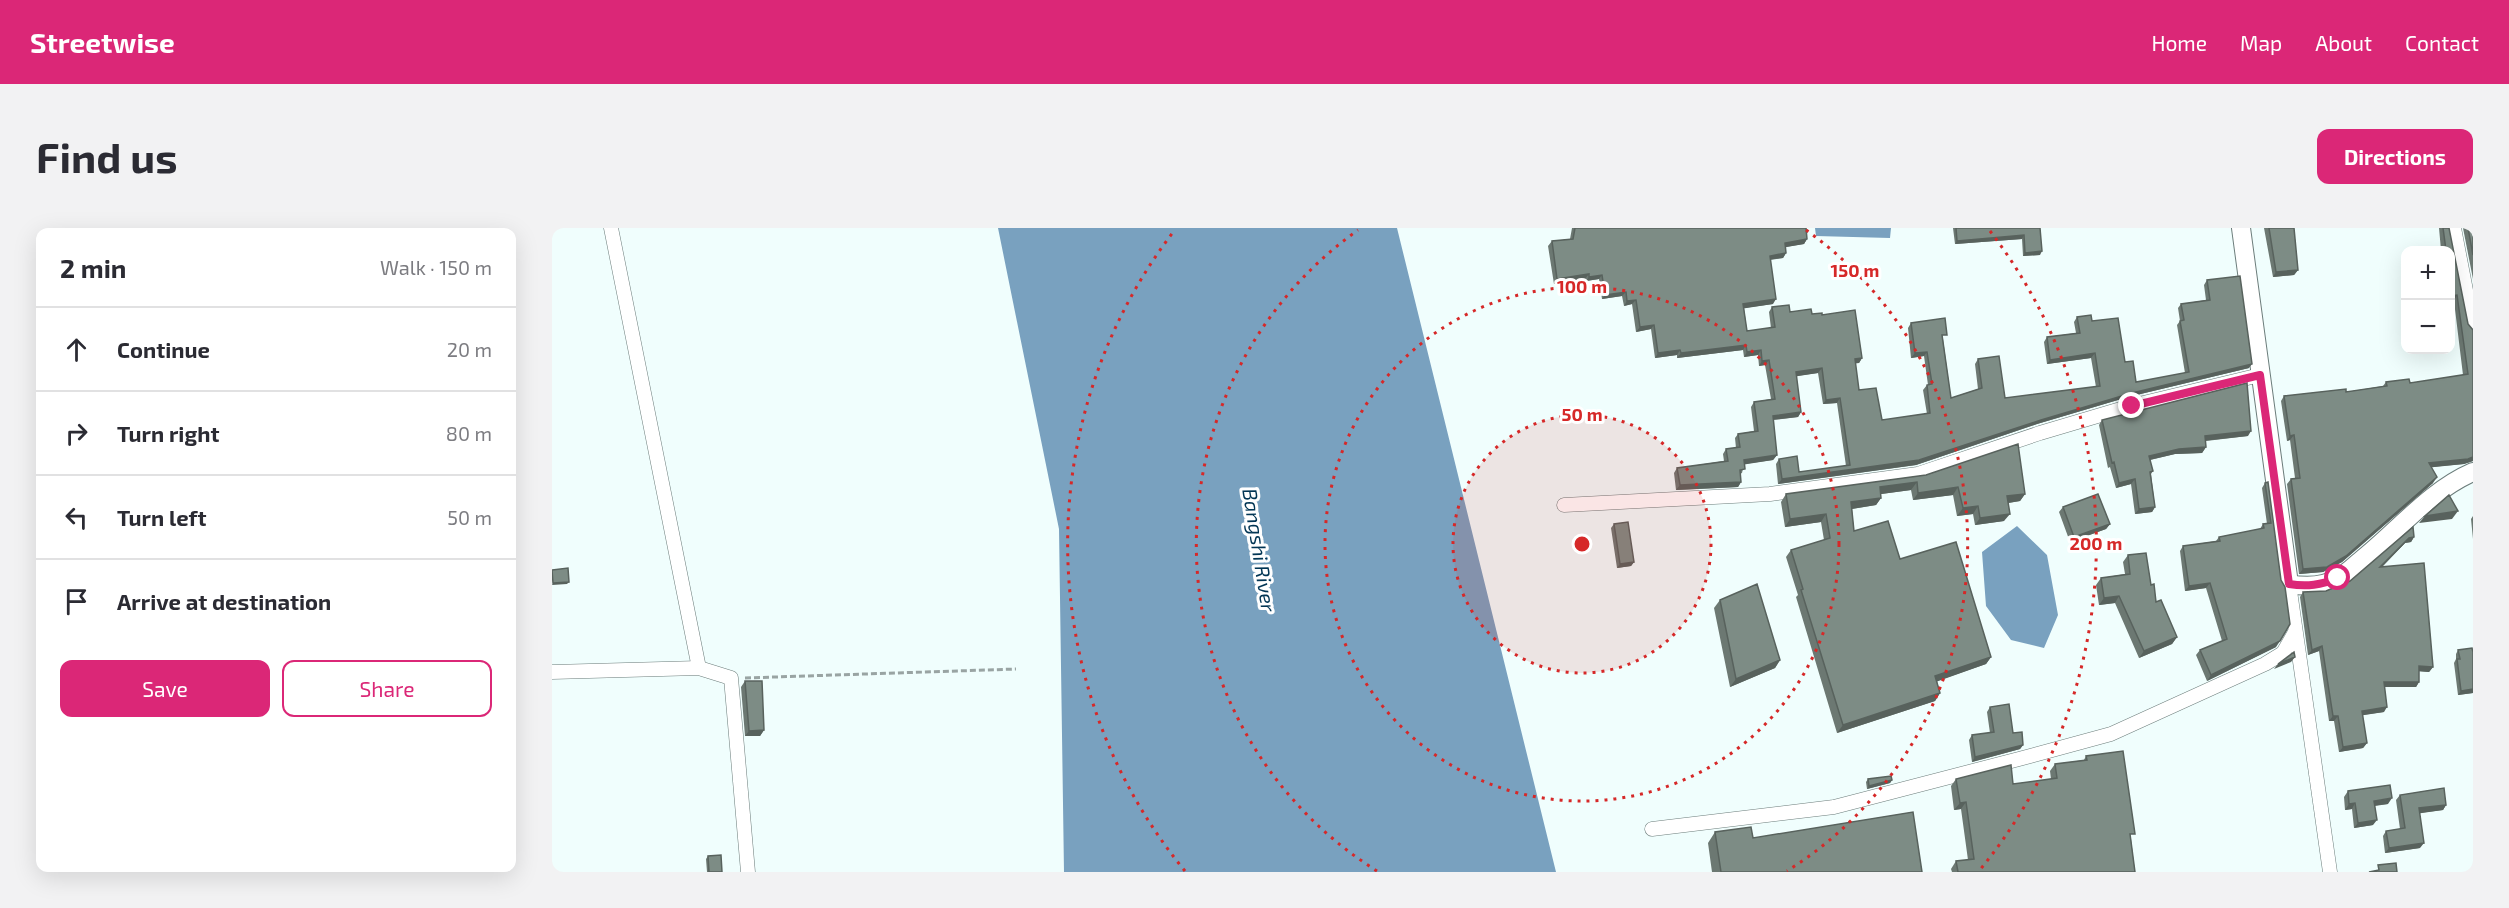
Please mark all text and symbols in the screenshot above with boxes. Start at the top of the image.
text: Streetwise [30,25,175,59]
text: Home [2151,30,2207,55]
text: Map [2240,30,2282,55]
text: About [2315,30,2372,55]
text: Contact [2405,30,2479,55]
button: Directions [2317,129,2473,184]
text: Find us [36,131,178,181]
map controls [2401,246,2455,354]
button: + [2401,246,2455,300]
text: 2 min [60,252,126,283]
text: Walk · 150 m [380,255,492,279]
text: 150 m [1831,259,1879,281]
text: 100 m [1557,275,1607,297]
button: − [2401,300,2455,354]
icon: ahead [60,333,93,366]
text: Continue [117,336,210,362]
text: 20 m [447,337,492,361]
route end [2118,392,2144,418]
text: 50 m [1561,403,1603,425]
icon: right [60,417,93,450]
text: Turn right [117,420,219,446]
text: 80 m [446,421,492,445]
water label: Bangshi River [1238,486,1282,614]
icon: left [60,501,93,534]
text: Turn left [117,504,206,530]
text: 50 m [447,505,492,529]
text: 200 m [2070,532,2122,554]
centre of rings [1572,534,1592,554]
route start [2324,564,2350,590]
icon: arrive [60,585,93,618]
text: Arrive at destination [117,588,331,614]
button: Save [60,660,270,717]
button: Share [282,660,492,717]

